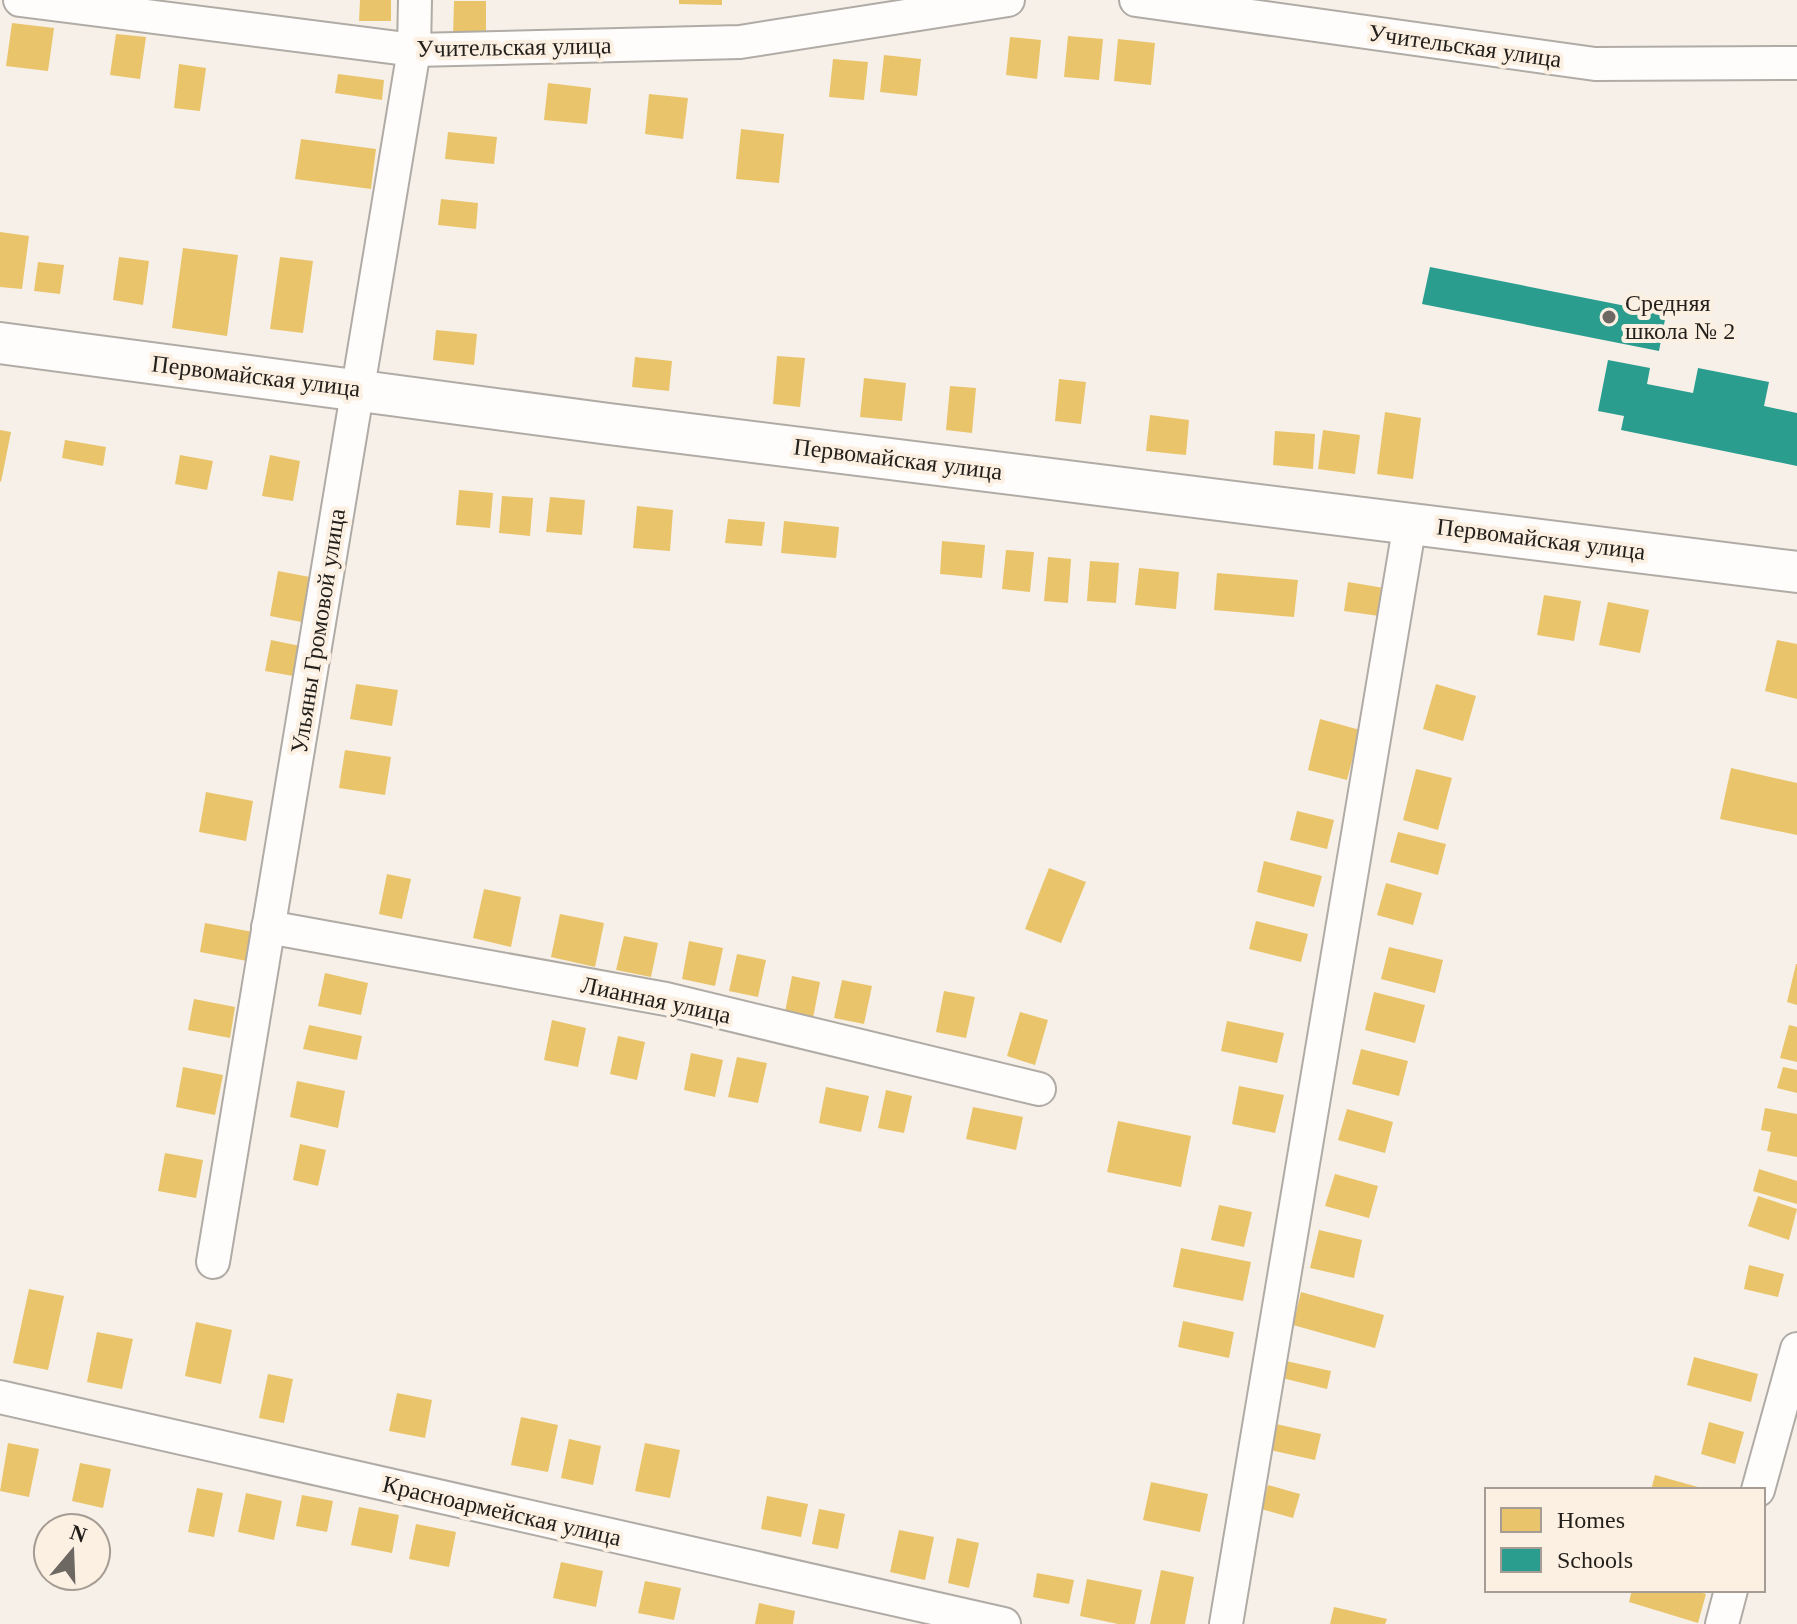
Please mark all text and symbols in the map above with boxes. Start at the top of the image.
street label: Учительская улица [1367,20,1564,72]
street label: Учительская улица [416,32,612,62]
place label: Средняя школа № 2 [1625,290,1735,344]
marker: Средняя школа № 2 [1600,308,1618,326]
street label: Первомайская улица [150,350,362,402]
street label: Первомайская улица [792,433,1004,485]
street label: Ульяны Громовой улица [286,506,350,755]
street label: Первомайская улица [1435,513,1647,565]
street label: Лианная улица [579,971,734,1029]
street label: Красноармейская улица [380,1471,624,1551]
legend [1485,1488,1765,1592]
text: Homes [1557,1507,1625,1533]
north arrow [32,1512,112,1592]
text: N [67,1519,90,1548]
text: Schools [1557,1547,1633,1573]

